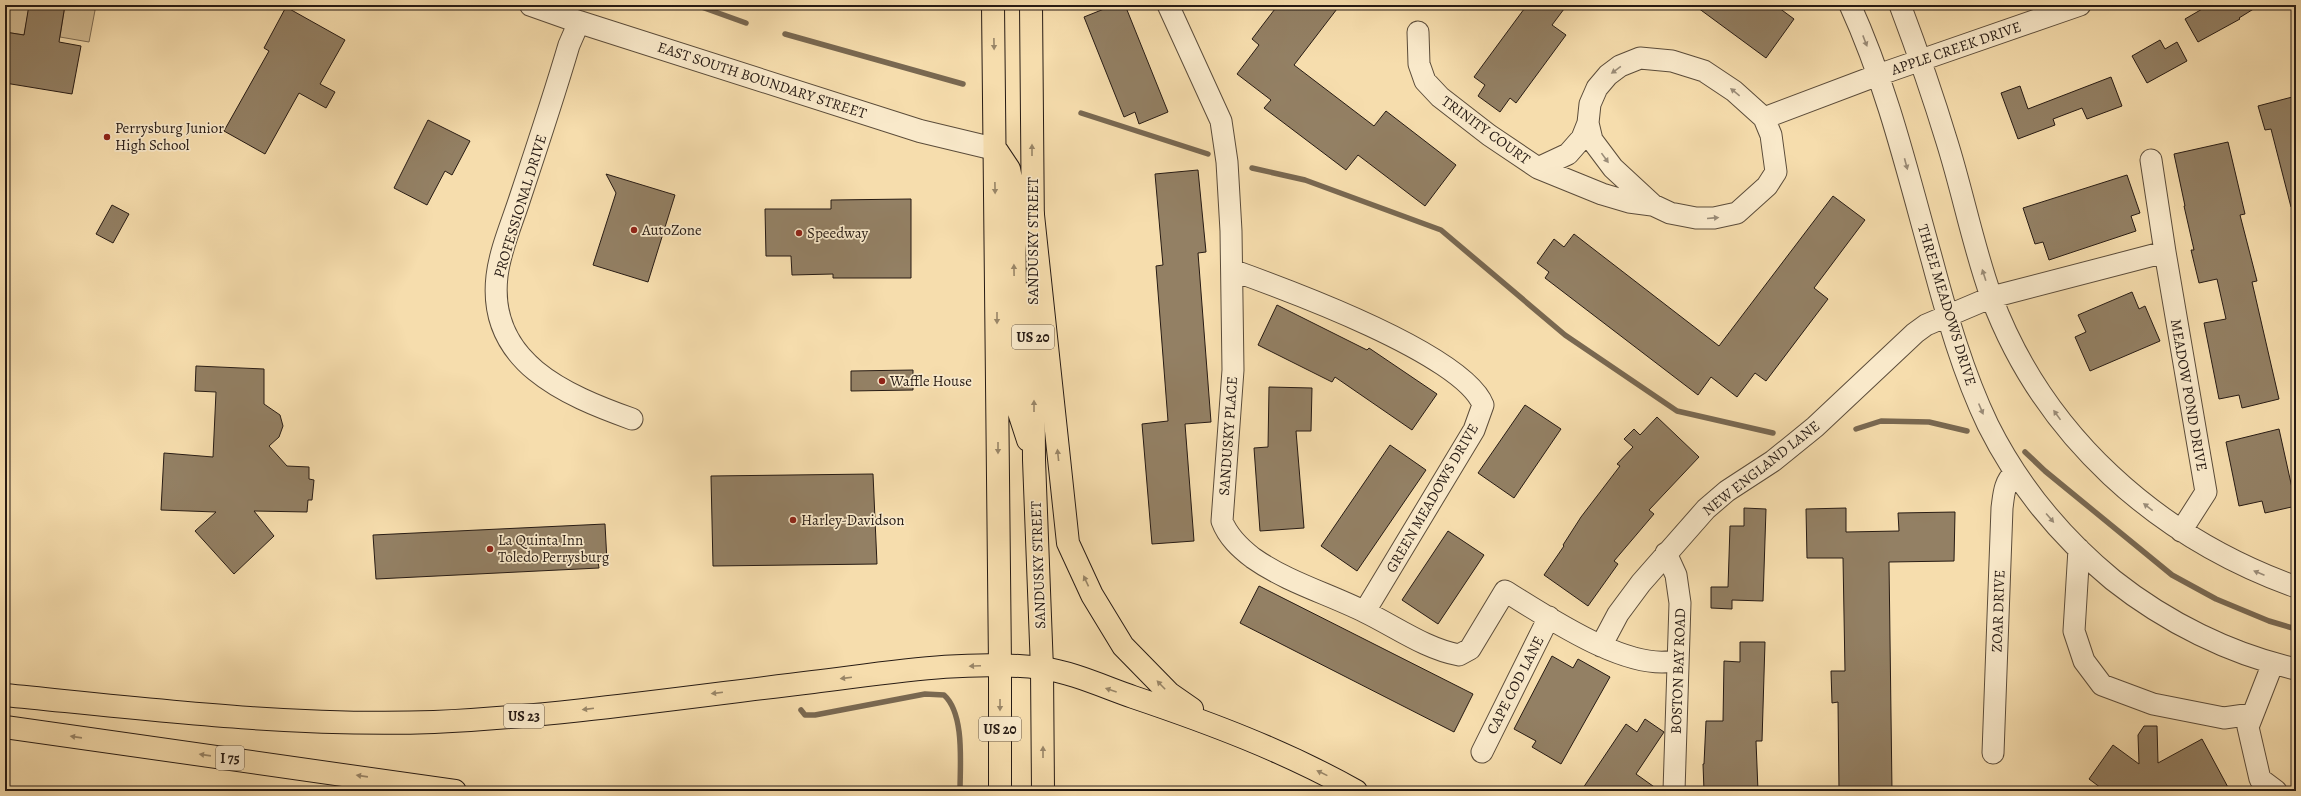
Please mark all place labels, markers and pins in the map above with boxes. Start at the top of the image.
place label: Perrysburg Junior High School [115,118,224,155]
marker: Perrysburg Junior High School [102,132,112,142]
place label: AutoZone [641,220,702,240]
place label: Speedway [807,223,868,243]
marker: AutoZone [629,225,639,235]
marker: Speedway [794,228,804,238]
place label: Waffle House [889,371,972,391]
marker: Waffle House [877,376,887,386]
place label: Harley-Davidson [801,510,905,530]
marker: Harley-Davidson [788,515,798,525]
place label: La Quinta Inn Toledo Perrysburg [498,530,610,567]
marker: La Quinta Inn Toledo Perrysburg [485,544,495,554]

